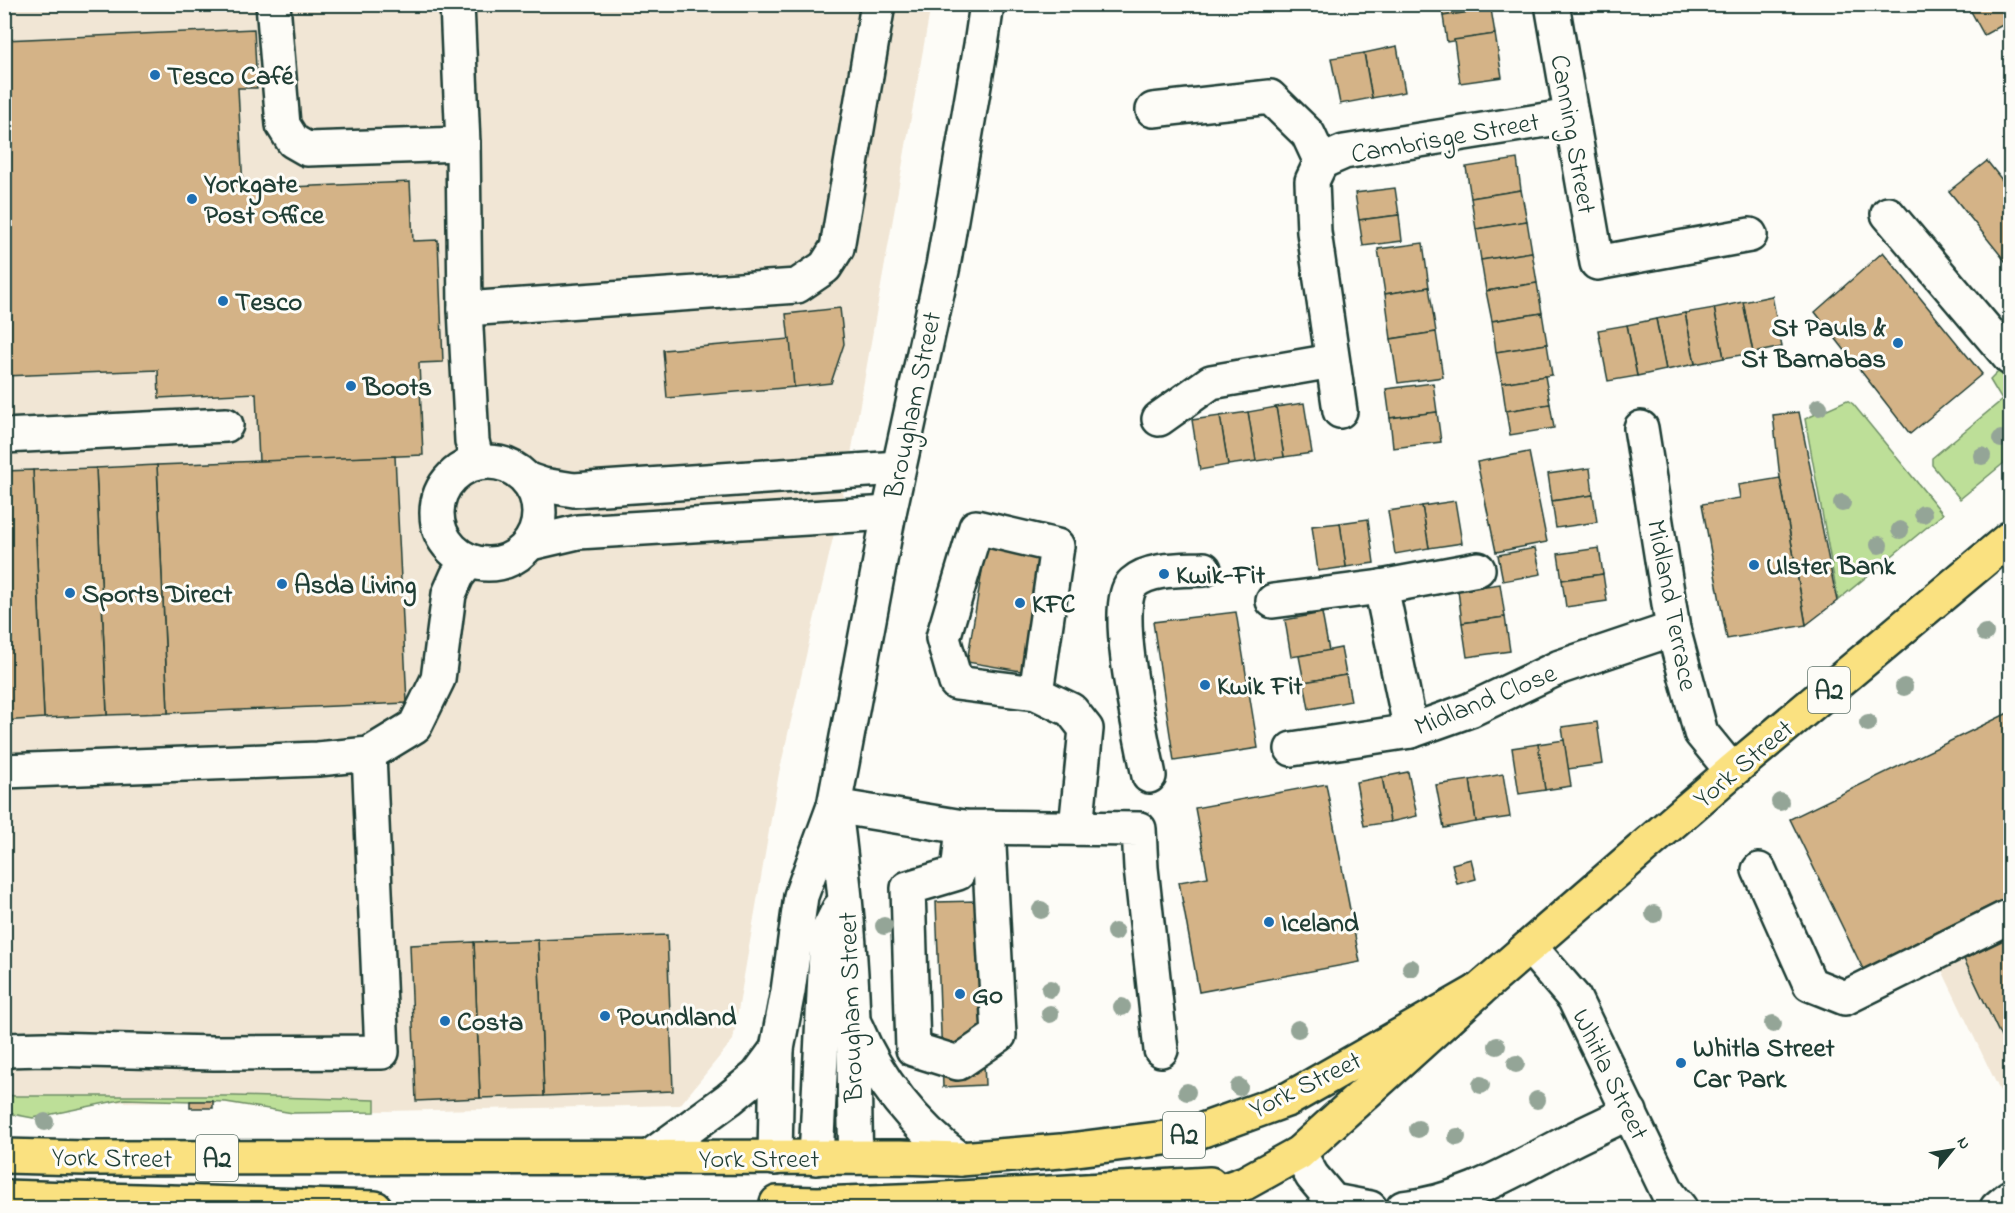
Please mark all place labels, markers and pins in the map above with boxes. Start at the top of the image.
place label: Tesco Café [167,58,294,97]
marker: Tesco Café [148,68,162,82]
place label: Yorkgate Post Office [203,166,325,236]
marker: Yorkgate Post Office [185,192,199,206]
place label: Tesco [235,284,302,323]
marker: Tesco [216,294,230,308]
place label: St Pauls & St Barnabas [1741,310,1887,380]
marker: St Pauls & St Barnabas [1891,336,1905,350]
place label: Boots [361,369,432,408]
marker: Boots [344,379,358,393]
place label: Ulster Bank [1766,548,1897,587]
place label: Kwik-Fit [1176,557,1266,596]
marker: Ulster Bank [1747,558,1761,572]
place label: Asda Living [294,567,416,607]
marker: Kwik-Fit [1157,567,1171,581]
place label: Sports Direct [82,576,233,615]
marker: Asda Living [275,577,289,591]
marker: Sports Direct [63,586,77,600]
place label: KFC [1032,586,1075,625]
marker: KFC [1013,596,1027,610]
place label: Kwik Fit [1217,668,1304,707]
marker: Kwik Fit [1198,678,1212,692]
place label: Iceland [1281,905,1360,944]
marker: Iceland [1262,915,1276,929]
place label: Go [972,977,1003,1016]
marker: Go [953,987,967,1001]
place label: Poundland [617,999,737,1038]
place label: Costa [457,1004,523,1043]
marker: Poundland [598,1009,612,1023]
marker: Costa [438,1014,452,1028]
place label: Whitla Street Car Park [1693,1030,1836,1100]
marker: Whitla Street Car Park [1674,1056,1688,1070]

